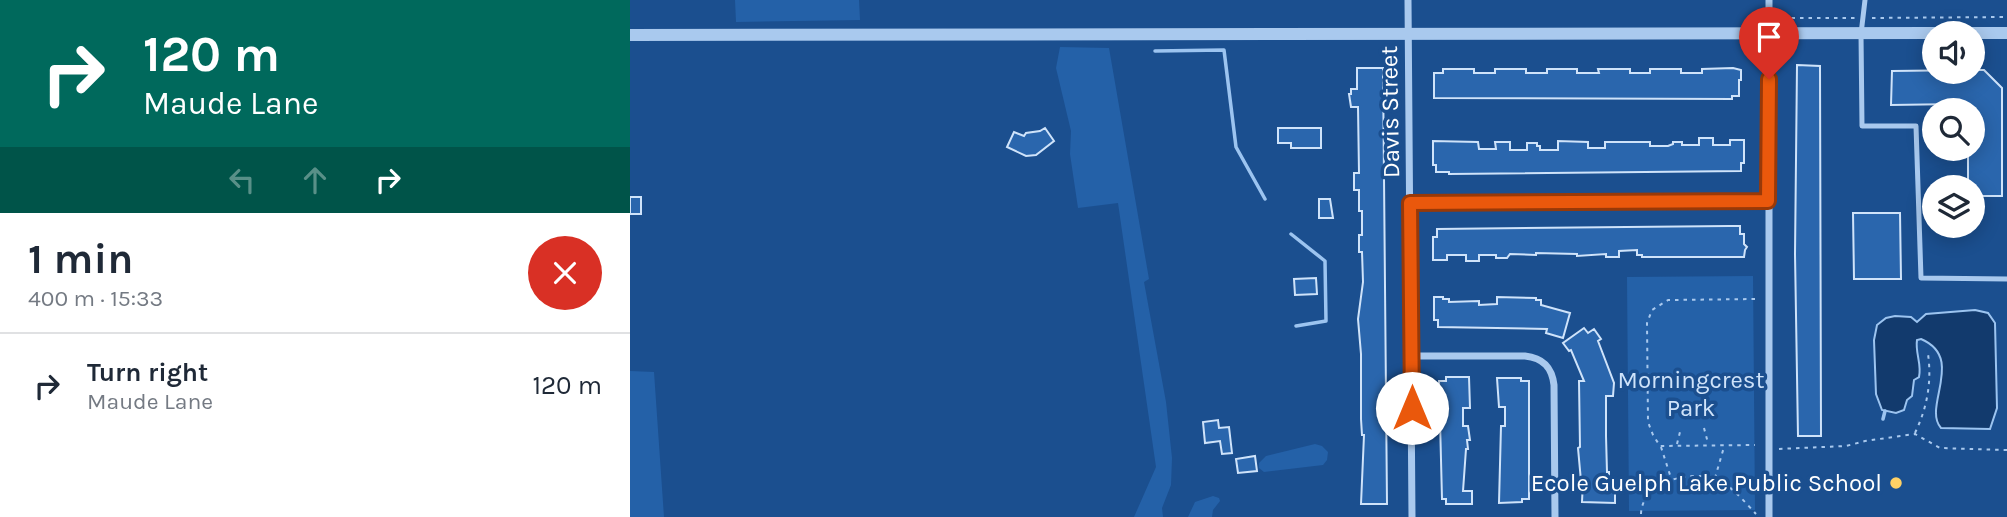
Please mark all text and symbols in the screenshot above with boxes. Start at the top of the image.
pin [1739,7,1799,79]
icon: arrive [1750,18,1788,56]
map controls [1922,21,1985,238]
button: sound [1922,21,1985,84]
text: 120 m [143,26,280,83]
icon: right [28,28,119,119]
street label: Davis Street [1375,46,1405,178]
text: Maude Lane [143,85,318,122]
button: search [1922,98,1985,161]
icon: left [223,161,261,199]
icon: ahead [296,161,334,199]
icon: right [369,161,407,199]
button: layers [1922,175,1985,238]
text: 1 min [28,234,133,284]
button: close [528,236,602,310]
text: 400 m · 15:33 [28,285,163,312]
text: Turn right [87,357,208,388]
park label: Morningcrest Park [1618,366,1764,422]
icon: right [28,367,66,405]
text: 120 m [532,370,602,401]
position arrow [1375,371,1449,445]
text: Maude Lane [87,388,213,415]
place label: Ecole Guelph Lake Public School [1531,469,1882,497]
marker: Ecole Guelph Lake Public School [1888,475,1904,491]

